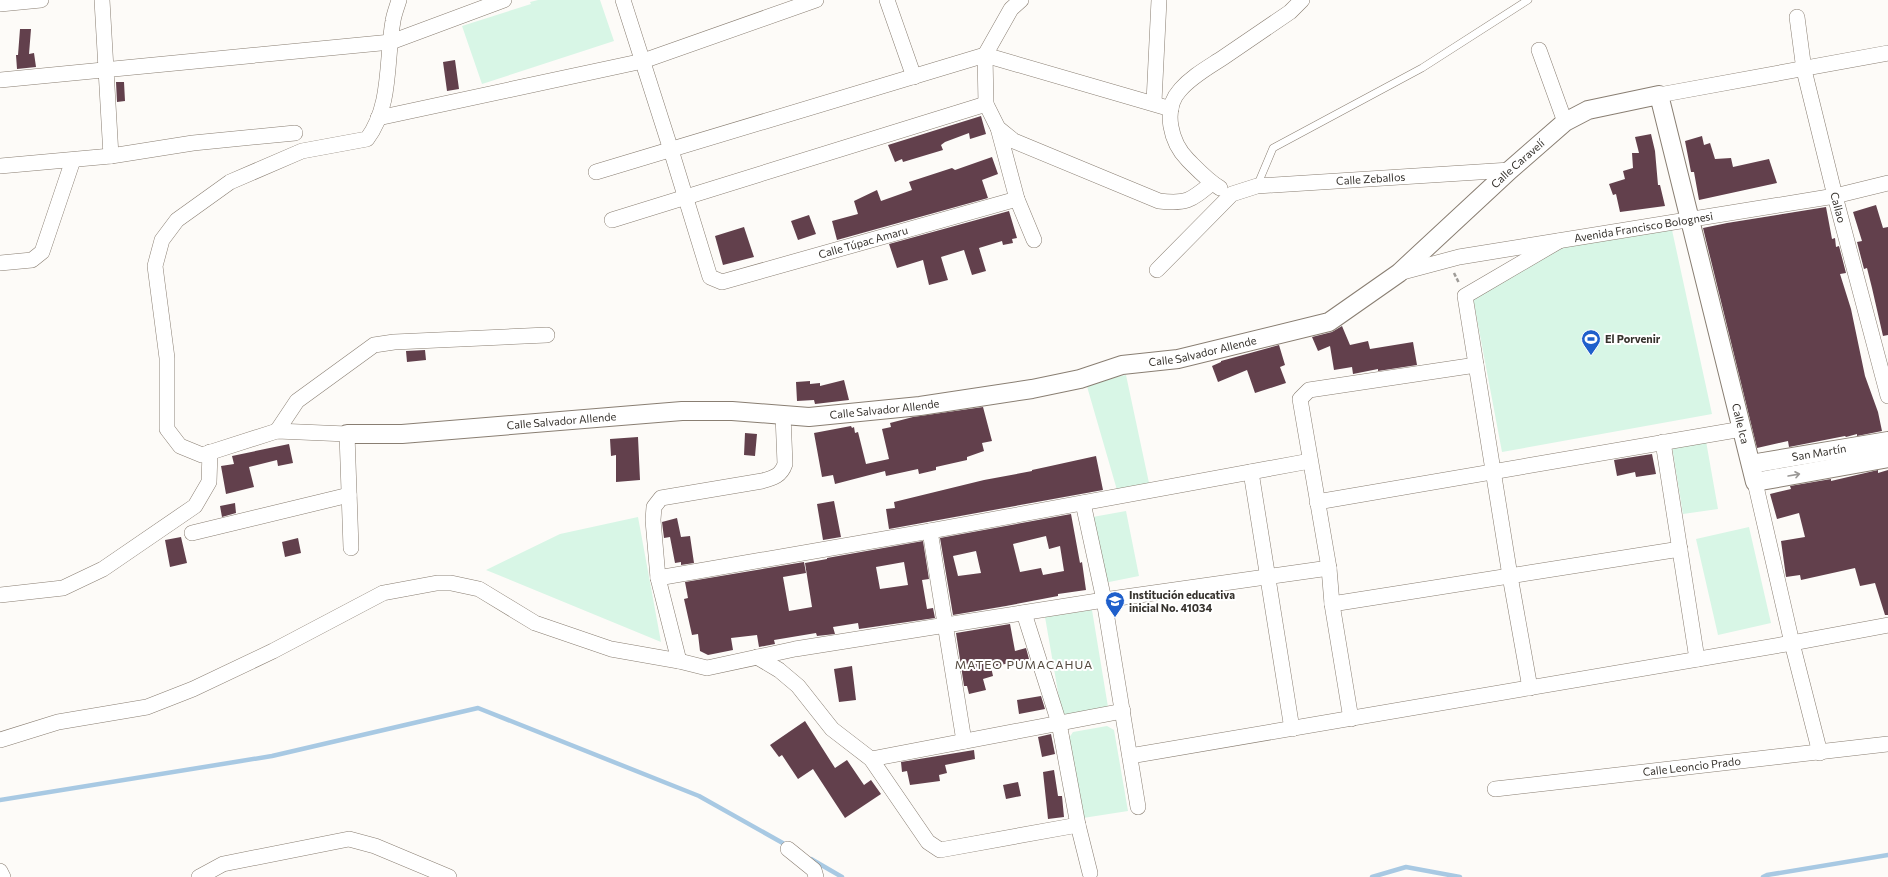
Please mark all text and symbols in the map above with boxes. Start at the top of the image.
street label: Calle Caravelí [1488,135,1548,190]
street label: Calle Zeballos [1336,170,1406,187]
street label: Callao [1828,191,1849,224]
street label: Avenida Francisco Bolognesi [1573,209,1714,244]
street label: Calle Túpac Amaru [817,223,909,261]
sports icon: El Porvenir [1580,328,1602,356]
place label: El Porvenir [1605,332,1661,345]
street label: Calle Salvador Allende [1148,333,1258,368]
street label: Calle Salvador Allende [829,396,940,421]
street label: Calle Ica [1730,402,1752,445]
street label: Calle Salvador Allende [506,409,617,431]
street label: San Martín [1791,441,1847,463]
one-way arrow [1787,471,1800,479]
place label: Institución educativa inicial No. 41034 [1129,588,1235,614]
school or university icon: Institución educativa inicial No. 41034 [1104,590,1126,618]
district label: MATEO PUMACAHUA [955,657,1093,671]
street label: Calle Leoncio Prado [1642,754,1742,778]

